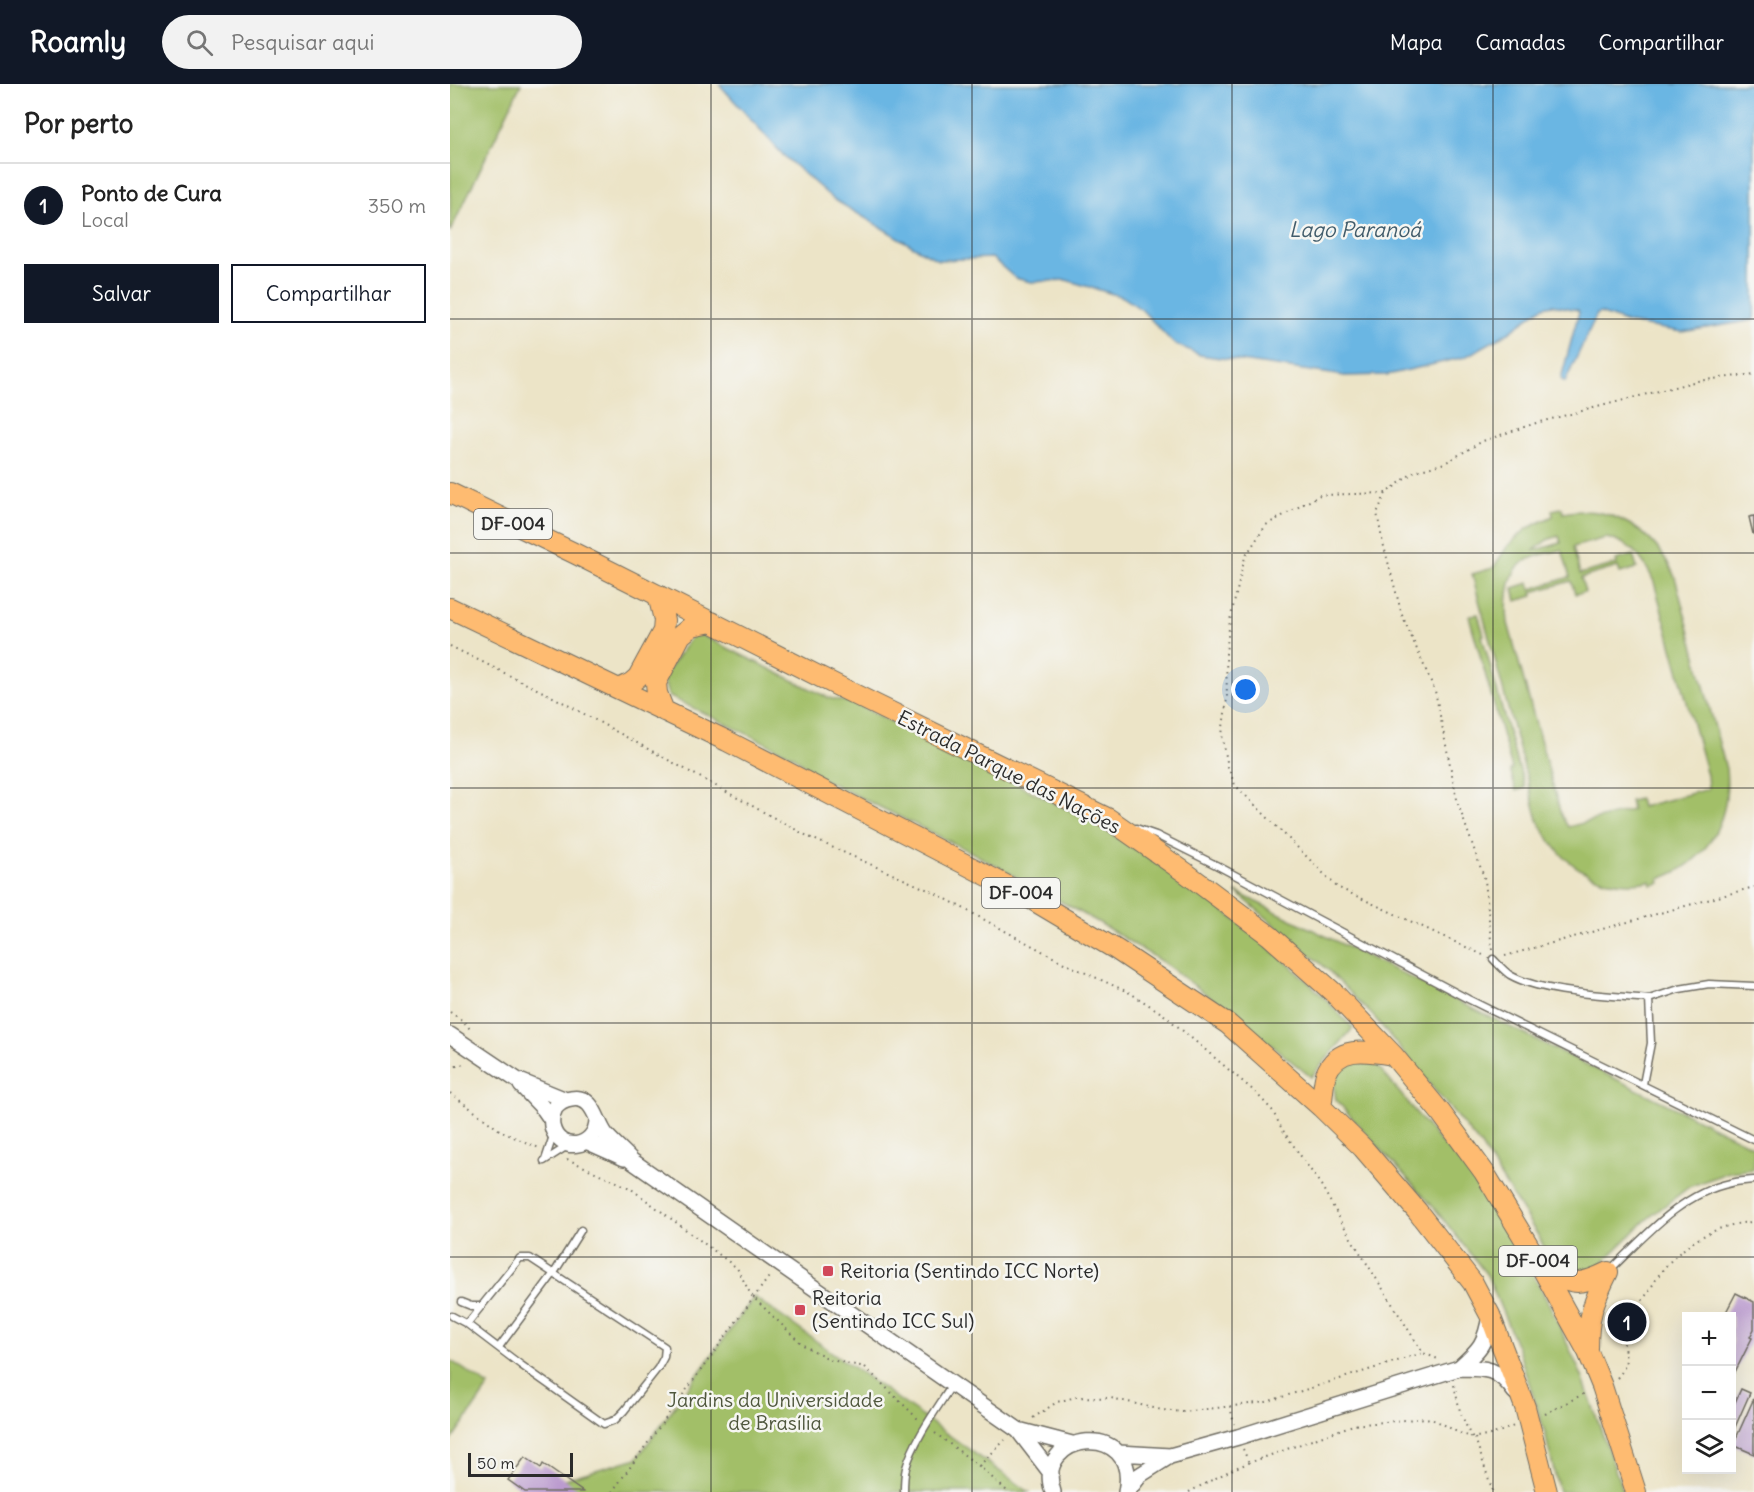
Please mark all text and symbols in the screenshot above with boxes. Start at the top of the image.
search box [162,15,582,69]
text: Roamly [30,24,126,60]
icon: search [183,26,216,59]
text: Pesquisar aqui [231,28,374,56]
text: Mapa [1390,29,1443,56]
text: Camadas [1476,29,1565,56]
text: Compartilhar [1598,29,1724,56]
text: Por perto [24,107,133,140]
text: Ponto de Cura [81,179,222,207]
text: 1 [40,193,47,218]
text: 350 m [368,193,426,218]
text: Local [81,207,129,232]
water label: Lago Paranoá [1289,216,1422,243]
button: Salvar [24,264,219,323]
button: Compartilhar [231,264,426,323]
road number: DF-004 [474,509,552,539]
your location [1231,675,1260,704]
street label: Estrada Parque das Nações [893,704,1125,839]
road number: DF-004 [982,878,1060,908]
road number: DF-004 [1499,1246,1577,1276]
place label: Reitoria (Sentindo ICC Norte) [840,1258,1099,1283]
marker: Reitoria (Sentindo ICC Norte) [821,1264,835,1278]
place label: Reitoria (Sentindo ICC Sul) [812,1285,974,1333]
pin: 1 [1608,1300,1646,1344]
marker: Reitoria (Sentindo ICC Sul) [793,1303,807,1317]
map controls [1682,1312,1736,1474]
button: + [1682,1312,1736,1366]
button: − [1682,1366,1736,1420]
park label: Jardins da Universidade de Brasília [667,1387,883,1435]
button: layers [1682,1420,1736,1474]
scale bar [468,1450,573,1478]
text: 50 m [477,1453,515,1473]

